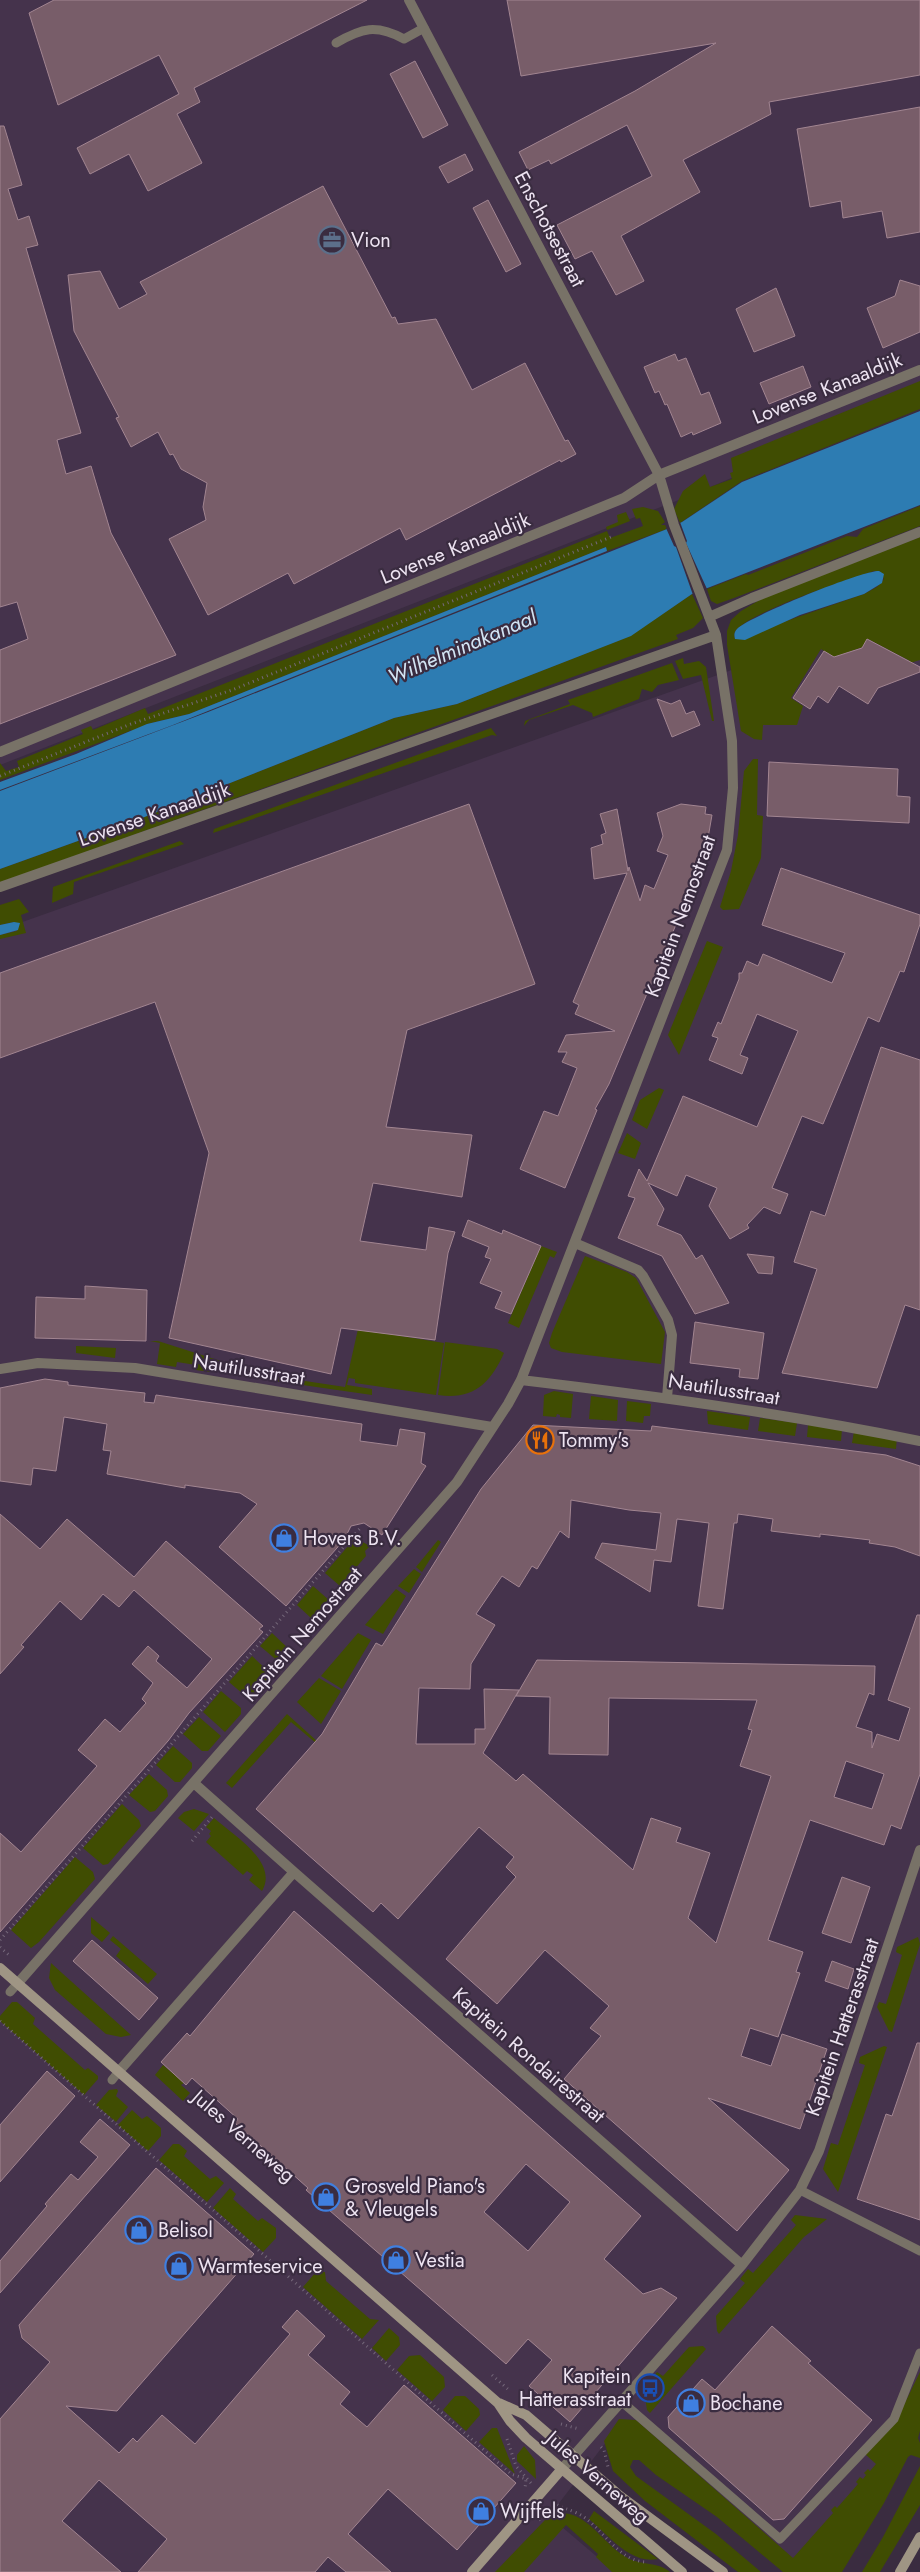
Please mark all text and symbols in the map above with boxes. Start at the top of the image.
street label: Enschotsestraat [507,166,592,292]
office icon: Vion [317,225,347,255]
place label: Vion [351,226,391,255]
street label: Lovense Kanaaldijk [748,345,906,432]
street label: Lovense Kanaaldijk [376,505,534,592]
water label: Wilhelminakanaal [383,602,542,692]
street label: Lovense Kanaaldijk [74,775,234,854]
street label: Kapitein Nemostraat [638,831,723,1001]
street label: Nautilusstraat [191,1346,307,1393]
street label: Nautilusstraat [666,1366,782,1413]
restaurant icon: Tommy's [525,1425,555,1455]
place label: Tommy's [559,1426,629,1455]
shop icon: Hovers B.V. [269,1523,299,1553]
place label: Hovers B.V. [303,1524,402,1553]
street label: Kapitein Nemostraat [236,1560,369,1708]
street label: Kapitein Hatterasstraat [798,1934,887,2120]
street label: Kapitein Rondairestraat [446,1981,611,2130]
street label: Jules Verneweg [183,2081,302,2189]
place label: Grosveld Piano's & Vleugels [345,2172,485,2224]
shop icon: Grosveld Piano's & Vleugels [311,2182,341,2212]
shop icon: Belisol [124,2215,154,2245]
place label: Belisol [158,2216,213,2245]
shop icon: Vestia [381,2245,411,2275]
place label: Vestia [415,2246,465,2275]
shop icon: Warmteservice [164,2251,194,2281]
place label: Warmteservice [198,2252,323,2281]
place label: Kapitein Hatterasstraat [519,2362,631,2414]
bus stop icon: Kapitein Hatterasstraat [635,2373,665,2403]
shop icon: Bochane [676,2388,706,2418]
place label: Bochane [710,2389,783,2418]
street label: Jules Verneweg [537,2422,656,2530]
shop icon: Wijffels [466,2496,496,2526]
place label: Wijffels [500,2497,564,2526]

